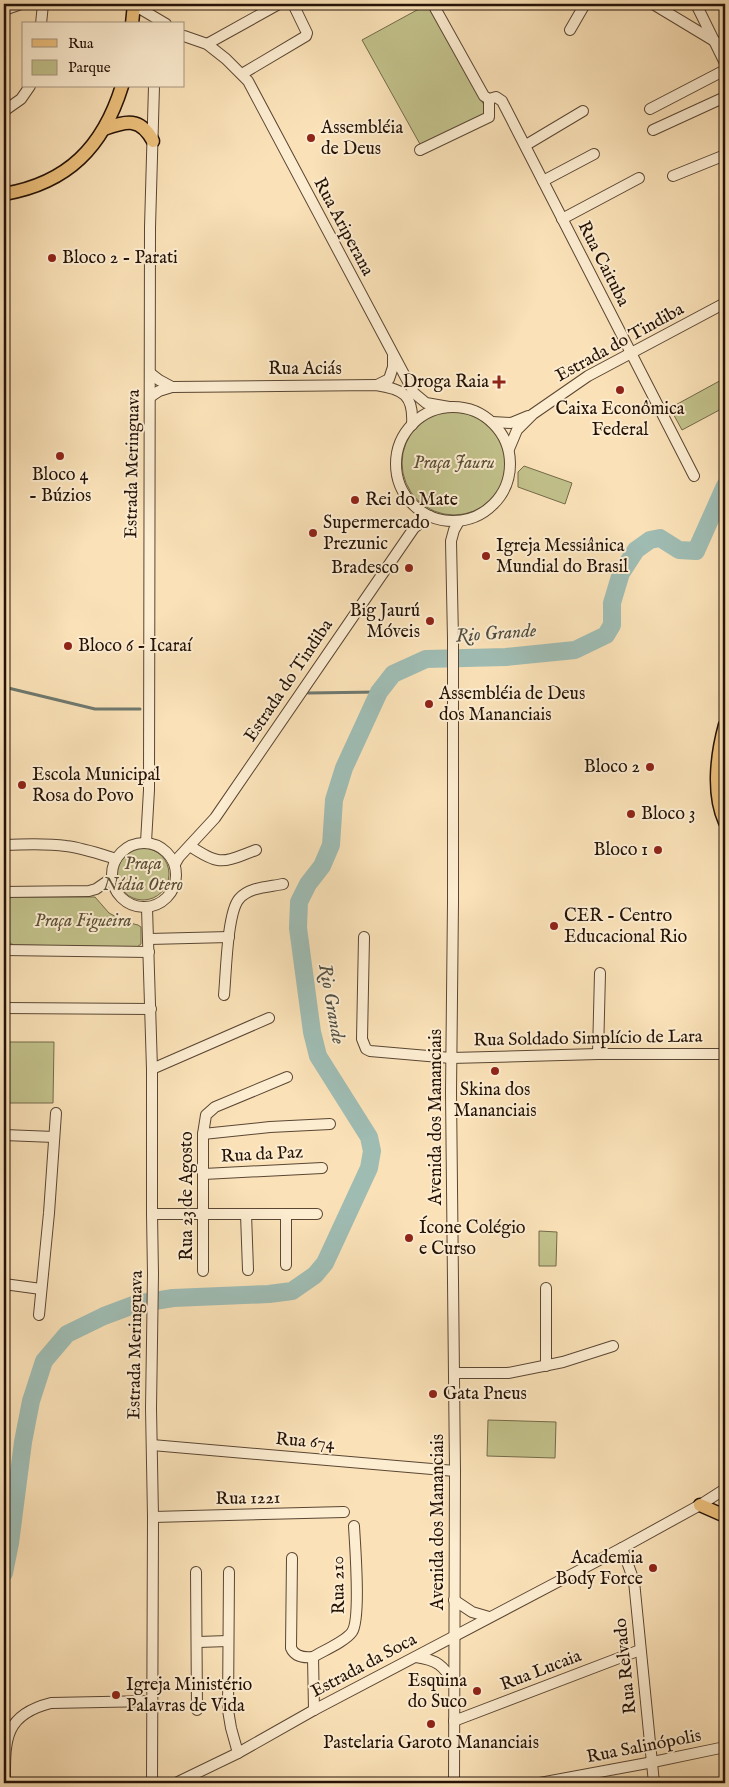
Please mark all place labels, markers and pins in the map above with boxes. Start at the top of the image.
place label: Assembléia de Deus [320,117,403,161]
marker: Assembléia de Deus [305,132,317,144]
place label: Bloco 2 - Parati [62,247,178,270]
marker: Bloco 2 - Parati [46,252,58,264]
place label: Droga Raia [403,371,489,394]
marker: Droga Raia [493,376,505,388]
marker: Caixa Econômica Federal [614,384,626,396]
place label: Caixa Econômica Federal [555,398,685,442]
marker: Bloco 4 - Búzios [54,450,66,462]
place label: Bloco 4 - Búzios [29,464,91,508]
place label: Rei do Mate [365,489,458,512]
marker: Rei do Mate [349,494,361,506]
place label: Supermercado Prezunic [323,512,430,556]
marker: Supermercado Prezunic [307,527,319,539]
place label: Igreja Messiânica Mundial do Brasil [496,535,628,579]
marker: Igreja Messiânica Mundial do Brasil [480,550,492,562]
place label: Bradesco [331,557,399,580]
marker: Bradesco [403,562,415,574]
place label: Big Jaurú Móveis [350,600,420,644]
marker: Big Jaurú Móveis [424,615,436,627]
place label: Bloco 6 - Icaraí [78,635,193,658]
marker: Bloco 6 - Icaraí [62,640,74,652]
place label: Assembléia de Deus dos Mananciais [438,683,585,727]
marker: Assembléia de Deus dos Mananciais [423,698,435,710]
place label: Bloco 2 [584,756,640,779]
marker: Bloco 2 [644,761,656,773]
place label: Escola Municipal Rosa do Povo [32,764,160,808]
marker: Escola Municipal Rosa do Povo [16,779,28,791]
place label: Bloco 3 [641,803,696,826]
marker: Bloco 3 [625,808,637,820]
place label: Bloco 1 [593,839,648,862]
marker: Bloco 1 [652,844,664,856]
place label: CER - Centro Educacional Rio [564,905,688,949]
marker: CER - Centro Educacional Rio [548,920,560,932]
marker: Skina dos Mananciais [489,1065,501,1077]
place label: Skina dos Mananciais [453,1079,537,1123]
place label: Ícone Colégio e Curso [419,1215,526,1261]
marker: Ícone Colégio e Curso [403,1232,415,1244]
place label: Gata Pneus [443,1383,527,1406]
marker: Gata Pneus [427,1388,439,1400]
place label: Academia Body Force [556,1547,643,1591]
marker: Academia Body Force [647,1562,659,1574]
place label: Esquina do Suco [408,1670,467,1714]
place label: Igreja Ministério Palavras de Vida [126,1674,253,1718]
marker: Esquina do Suco [471,1685,483,1697]
marker: Igreja Ministério Palavras de Vida [110,1689,122,1701]
marker: Pastelaria Garoto Mananciais [425,1718,437,1730]
place label: Pastelaria Garoto Mananciais [323,1732,539,1755]

